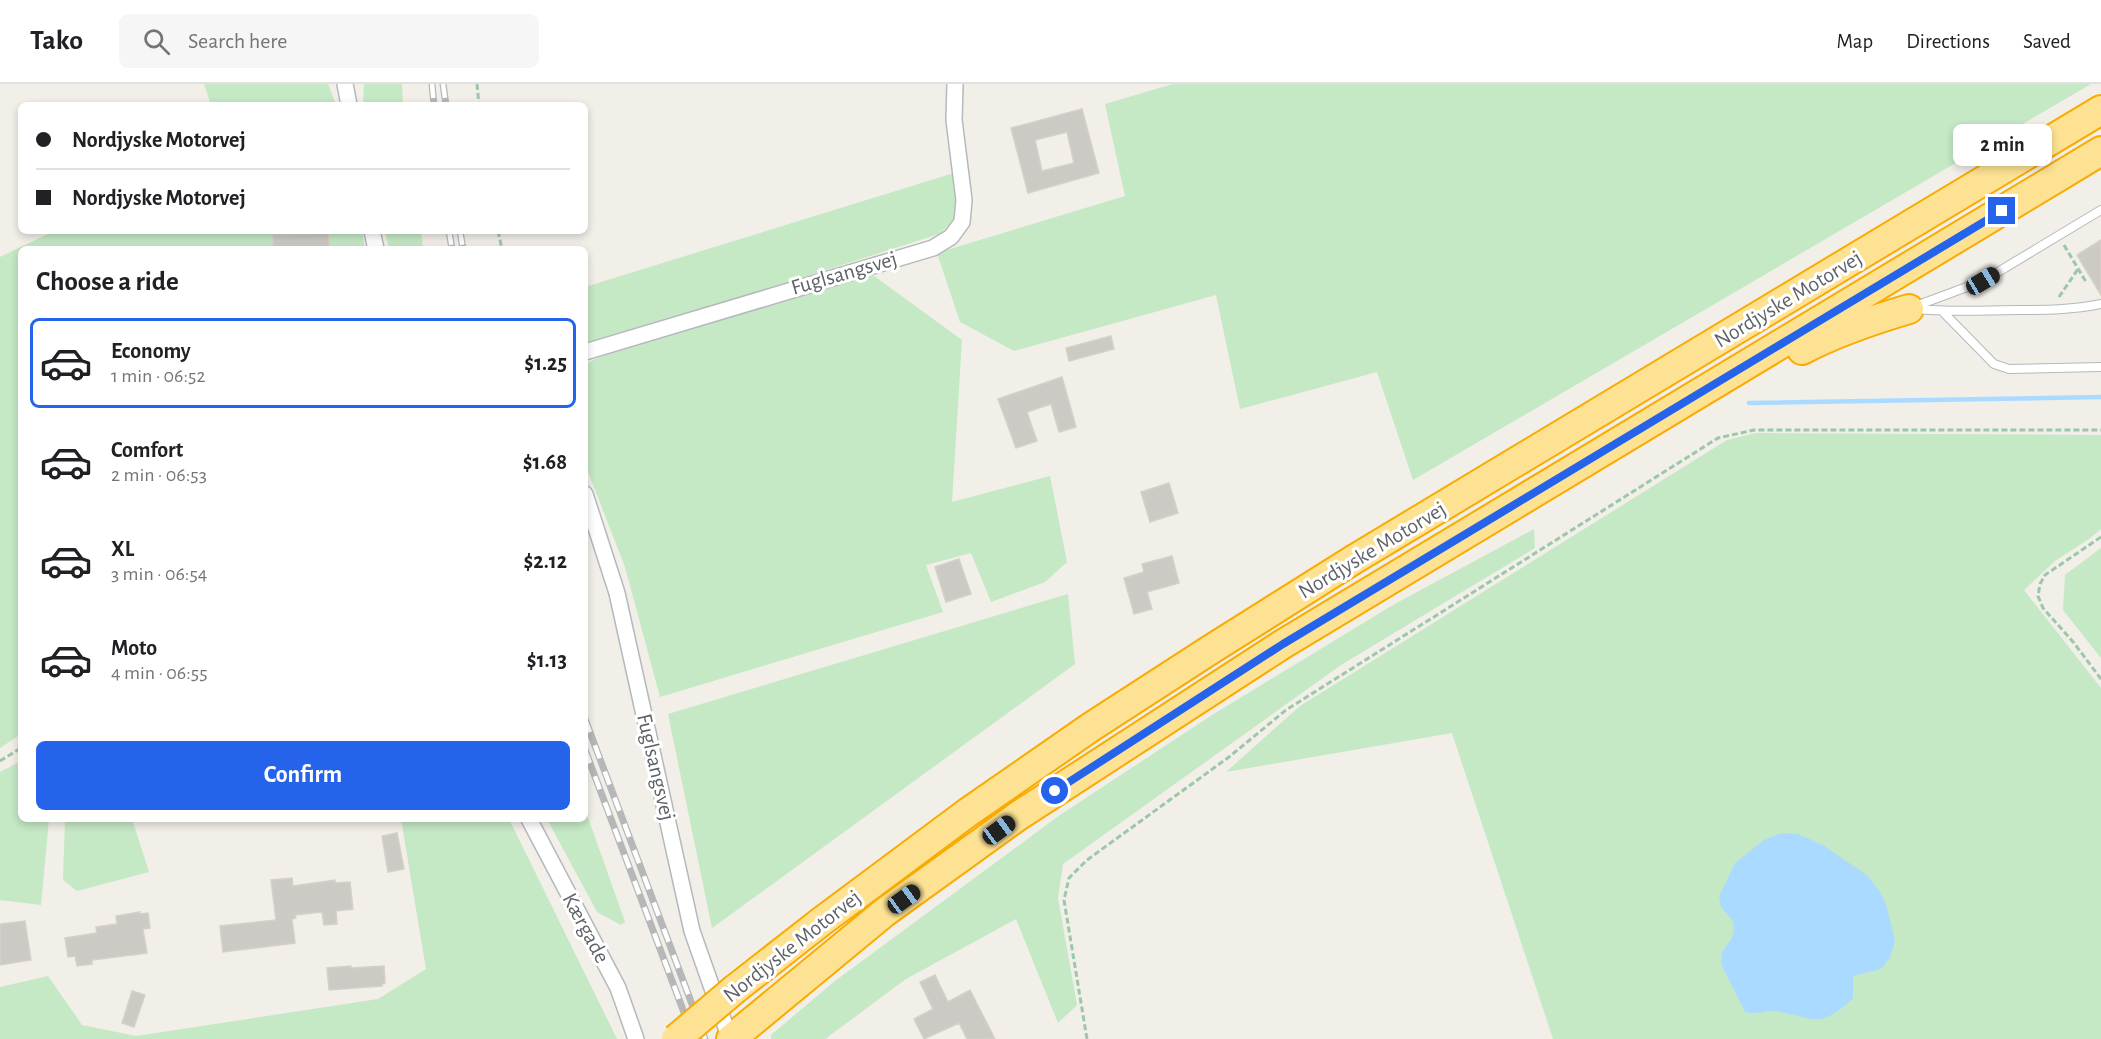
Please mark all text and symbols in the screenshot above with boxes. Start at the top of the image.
search box [119,14,539,68]
icon: search [140,25,173,58]
text: Tako [30,27,83,55]
text: Search here [188,30,288,52]
text: Map [1837,31,1873,52]
text: Directions [1906,31,1990,52]
text: Saved [2023,31,2071,52]
callout: 2 min [1952,124,2052,166]
text: Nordjyske Motorvej [72,129,246,151]
text: 2 min [1980,135,2025,155]
text: Nordjyske Motorvej [72,187,246,209]
route end [1988,197,2015,224]
street label: Nordjyske Motorvej [1710,246,1866,352]
street label: Fuglsangsvej [789,247,899,299]
car [1963,264,2003,298]
text: Choose a ride [36,268,179,295]
icon: car [39,336,93,390]
text: Economy [111,340,191,362]
text: $1.25 [524,352,567,374]
text: 1 min · 06:52 [111,366,206,386]
icon: car [39,435,93,489]
text: Comfort [111,439,183,461]
text: $1.68 [523,451,567,473]
text: 2 min · 06:53 [111,465,207,485]
street label: Nordjyske Motorvej [1294,497,1450,603]
icon: car [39,534,93,588]
text: XL [111,538,134,560]
text: $2.12 [523,550,567,572]
text: 3 min · 06:54 [111,564,207,584]
icon: car [39,633,93,687]
text: Moto [111,637,157,659]
text: $1.13 [527,649,567,671]
text: 4 min · 06:55 [111,663,208,683]
street label: Fuglsangsvej [633,711,679,823]
button: Confirm [36,741,570,810]
route start [1041,777,1068,804]
car [979,812,1019,848]
car [884,881,924,917]
street label: Nordjyske Motorvej [719,886,865,1006]
street label: Kærgade [558,889,614,967]

